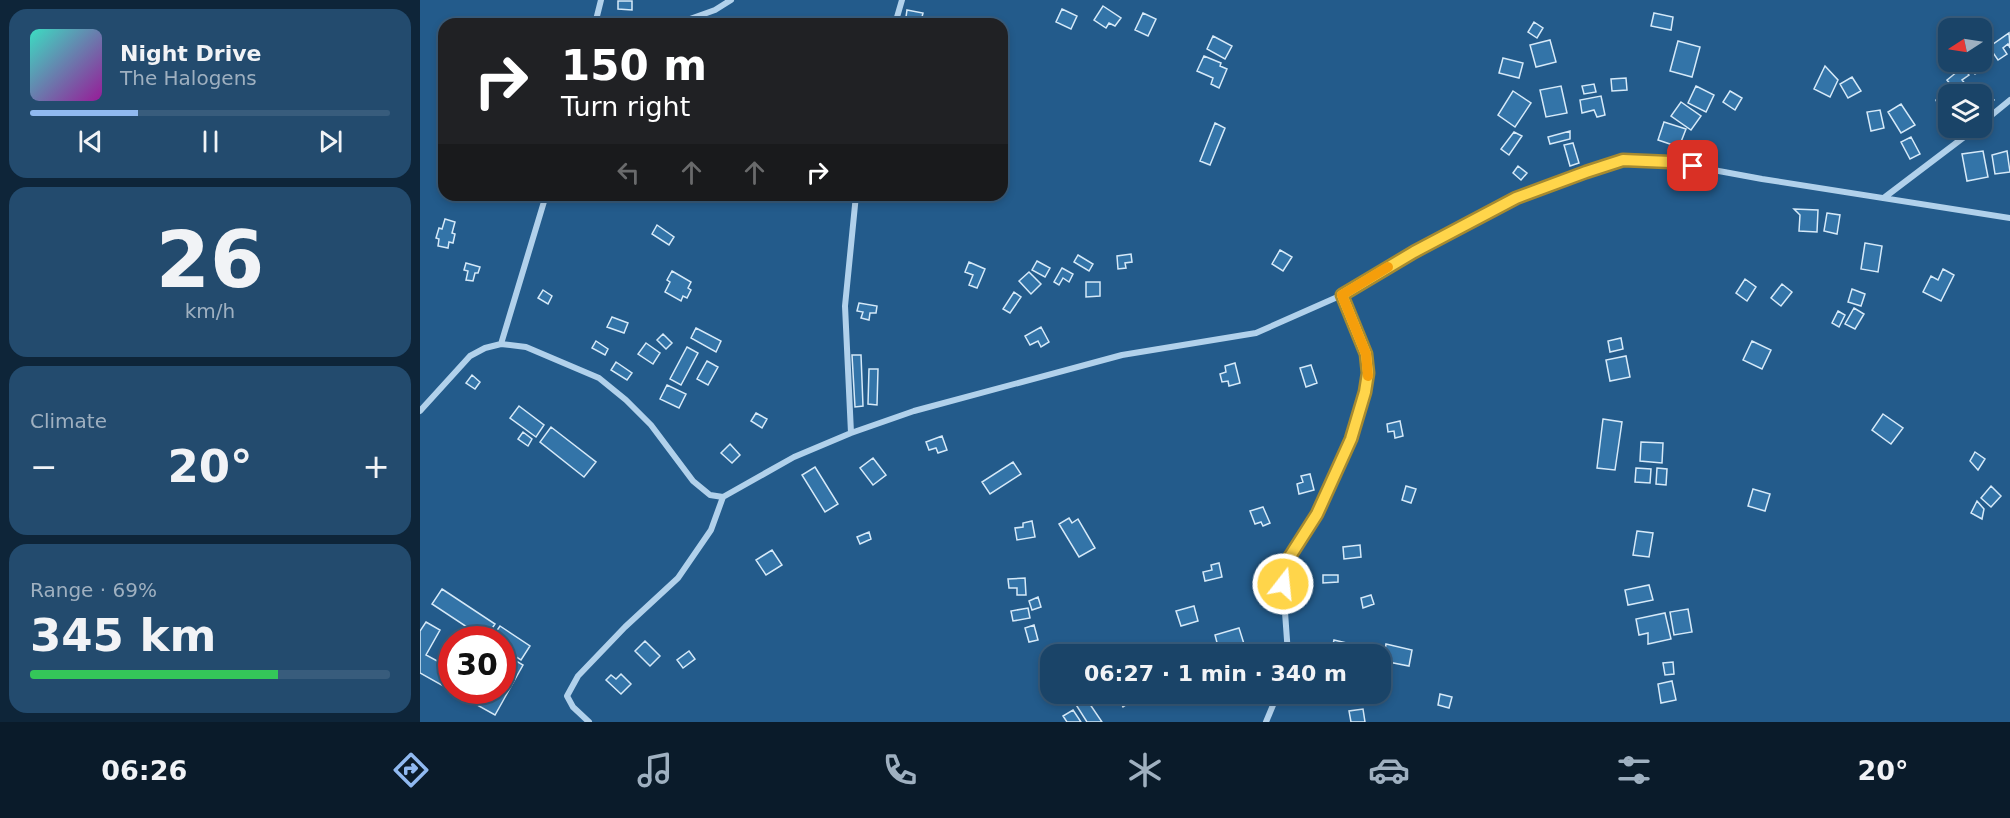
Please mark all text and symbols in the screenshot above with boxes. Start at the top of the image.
north arrow [1938,18,1992,72]
map controls [1938,18,1992,138]
text: Night Drive [120,41,261,66]
text: 150 m [561,41,707,90]
icon: right [462,42,540,120]
text: The Halogens [120,66,257,90]
button: layers [1938,84,1992,138]
text: Turn right [561,91,690,122]
icon: previous [74,125,107,158]
icon: pause [194,125,227,158]
icon: next [314,125,347,158]
pin [1667,140,1718,191]
icon: arrive [1676,149,1709,182]
icon: left [612,156,645,189]
icon: ahead [675,156,708,189]
icon: ahead [738,156,771,189]
icon: right [801,156,834,189]
text: 26 [156,215,264,305]
text: km/h [185,299,235,323]
text: Climate [30,409,107,433]
text: 20° [167,440,253,493]
text: − [30,447,58,486]
text: + [362,447,390,486]
position arrow [1251,552,1315,616]
text: Range · 69% [30,578,157,602]
text: 345 km [30,609,216,662]
speed limit sign: 30 [438,626,516,704]
text: 06:27 · 1 min · 340 m [1084,661,1347,686]
icon: directions [390,749,432,791]
icon: music [634,749,676,791]
icon: phone [879,749,921,791]
icon: climate [1124,749,1166,791]
icon: car [1368,749,1410,791]
icon: filters [1613,749,1655,791]
text: 06:26 [101,755,187,786]
text: 20° [1858,755,1909,786]

